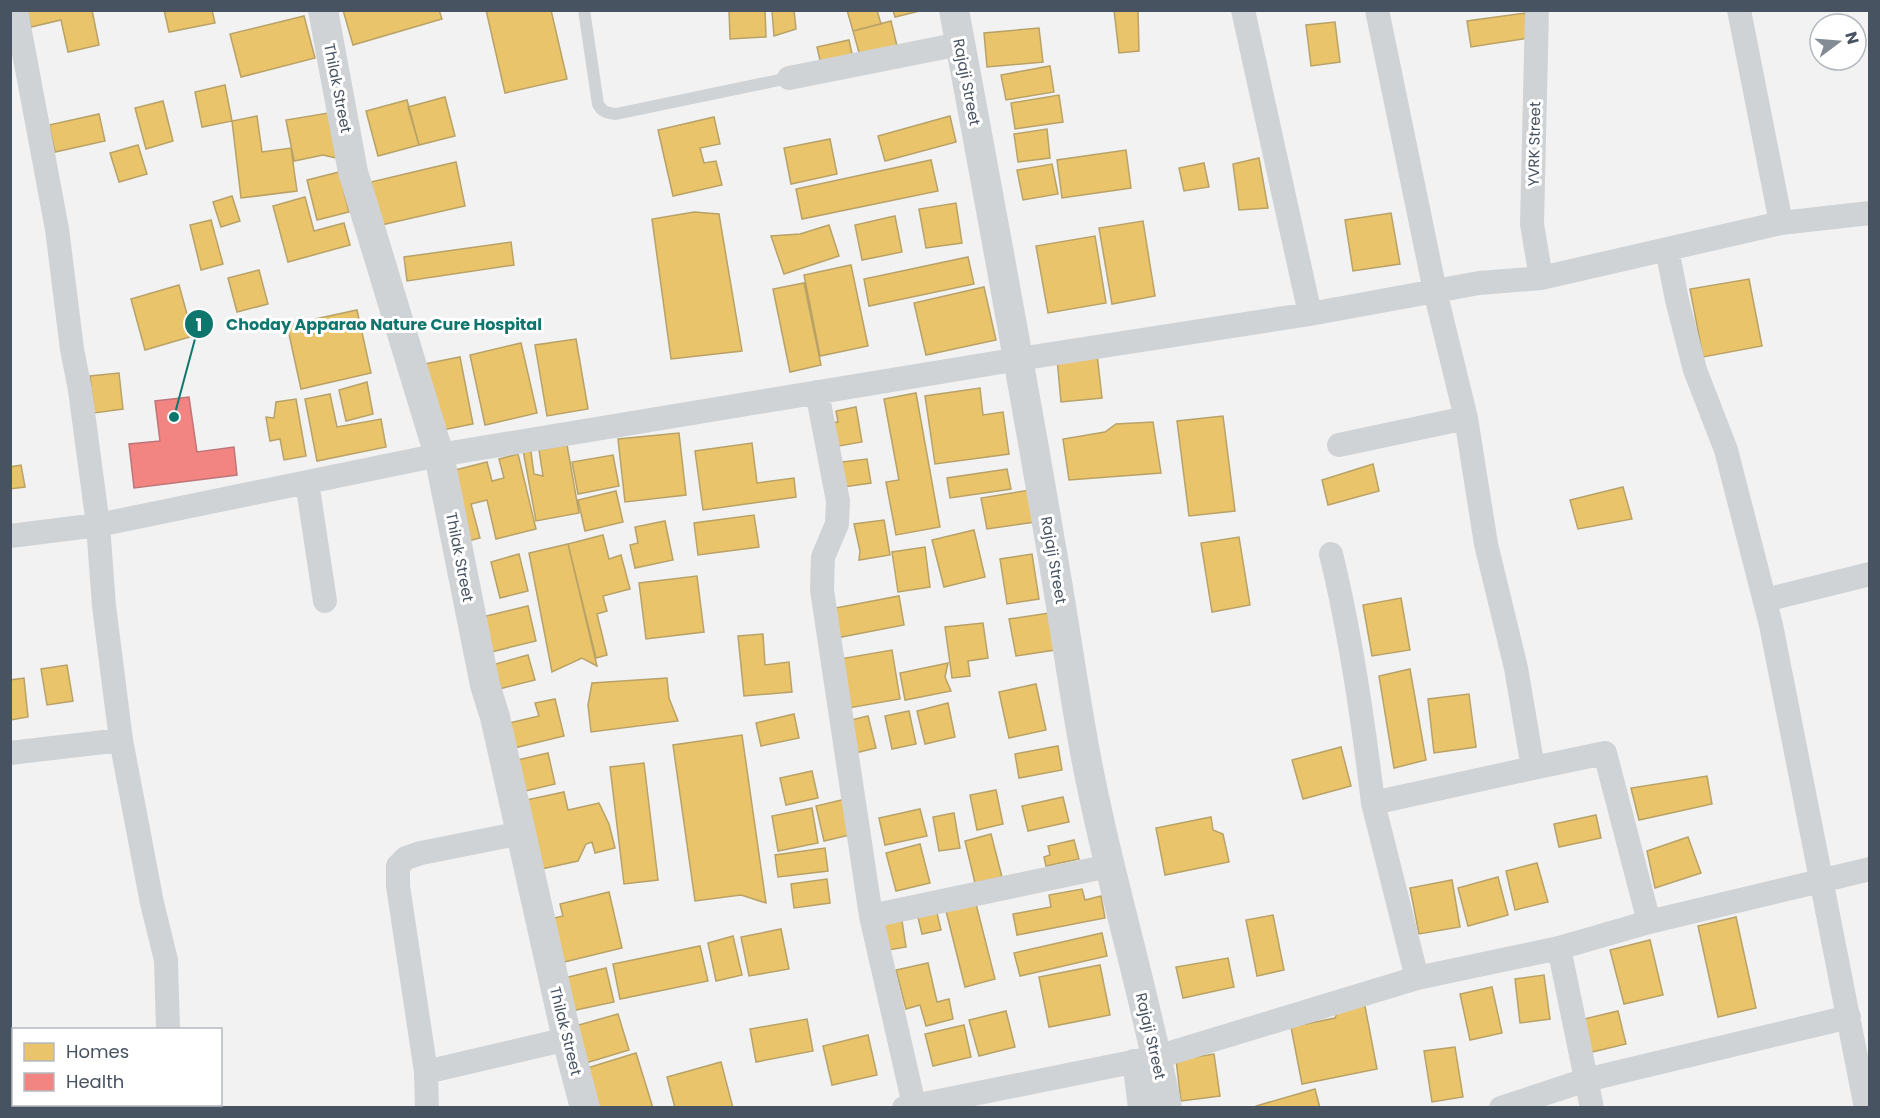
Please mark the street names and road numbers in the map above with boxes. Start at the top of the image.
street label: Rajaji Street [948,37,986,127]
street label: Thilak Street [319,41,357,135]
street label: YVRK Street [1523,101,1545,187]
street label: Thilak Street [441,510,479,604]
street label: Rajaji Street [1036,515,1072,605]
street label: Thilak Street [545,984,587,1078]
street label: Rajaji Street [1131,991,1171,1081]

